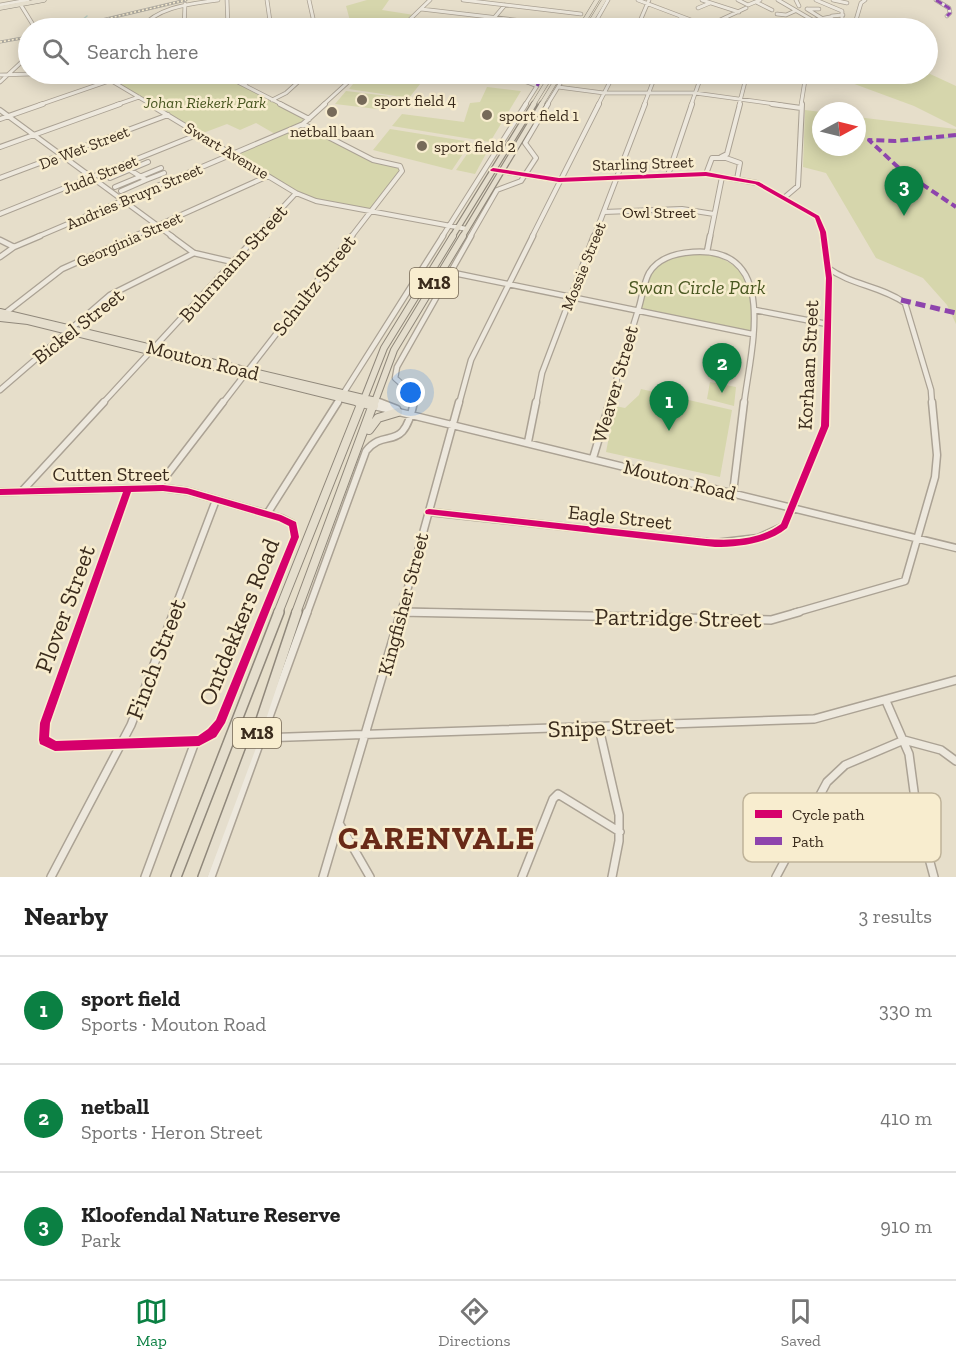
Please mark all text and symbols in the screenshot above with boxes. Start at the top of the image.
search box [18,18,938,84]
icon: search [39,35,72,68]
text: Search here [87,38,198,65]
place label: sport field 4 [374,91,457,110]
park label: Johan Riekerk Park [143,93,266,112]
marker: sport field 4 [355,93,369,107]
north arrow [812,102,866,156]
marker: netball baan [325,105,339,119]
place label: sport field 1 [499,106,579,125]
marker: sport field 1 [480,108,494,122]
street label: Swart Avenue [181,118,272,183]
street label: De Wet Street [36,121,132,173]
place label: netball baan [290,122,375,141]
place label: sport field 2 [434,137,516,156]
marker: sport field 2 [415,139,429,153]
street label: Judd Street [60,151,141,198]
street label: Starling Street [592,152,694,175]
street label: Andries Bruyn Street [63,159,205,234]
pin: 3 [884,166,924,216]
street label: Buhrmann Street [174,199,292,327]
street label: Owl Street [622,203,696,222]
street label: Georginia Street [73,208,185,271]
street label: Mossie Street [557,219,610,313]
street label: Schultz Street [267,229,361,340]
road number: M18 [410,268,458,298]
park label: Swan Circle Park [628,275,766,299]
street label: Bickel Street [28,283,129,369]
street label: Korhaan Street [793,299,823,431]
street label: Weaver Street [587,322,643,445]
street label: Mouton Road [144,334,262,386]
pin: 2 [702,344,742,393]
your location [396,378,425,407]
pin: 1 [650,382,688,431]
street label: Mouton Road [621,454,739,506]
street label: Cutten Street [52,462,170,486]
street label: Eagle Street [567,500,674,534]
street label: Kingfisher Street [372,529,434,678]
street label: Ontdekkers Road [192,534,285,710]
street label: Plover Street [28,541,101,677]
street label: Finch Street [119,594,192,723]
street label: Partridge Street [594,602,762,633]
street label: Snipe Street [547,710,675,743]
road number: M18 [233,718,281,748]
legend [743,793,941,862]
text: Cycle path [792,805,865,824]
district label: CARENVALE [338,819,536,857]
text: Path [792,832,824,851]
text: Nearby [24,900,108,932]
text: 3 results [858,904,932,928]
text: sport field [81,985,180,1012]
text: 1 [39,998,48,1022]
text: 330 m [879,998,932,1022]
text: Sports · Mouton Road [81,1012,266,1036]
text: netball [81,1093,149,1120]
text: 2 [38,1106,49,1130]
text: 410 m [880,1106,932,1130]
text: Sports · Heron Street [81,1120,262,1144]
text: Kloofendal Nature Reserve [81,1201,340,1228]
text: 3 [38,1214,49,1238]
text: 910 m [880,1214,932,1238]
text: Park [81,1228,121,1252]
tab: Map [135,1295,168,1350]
tab: Directions [438,1295,511,1350]
tab: Saved [781,1295,821,1350]

